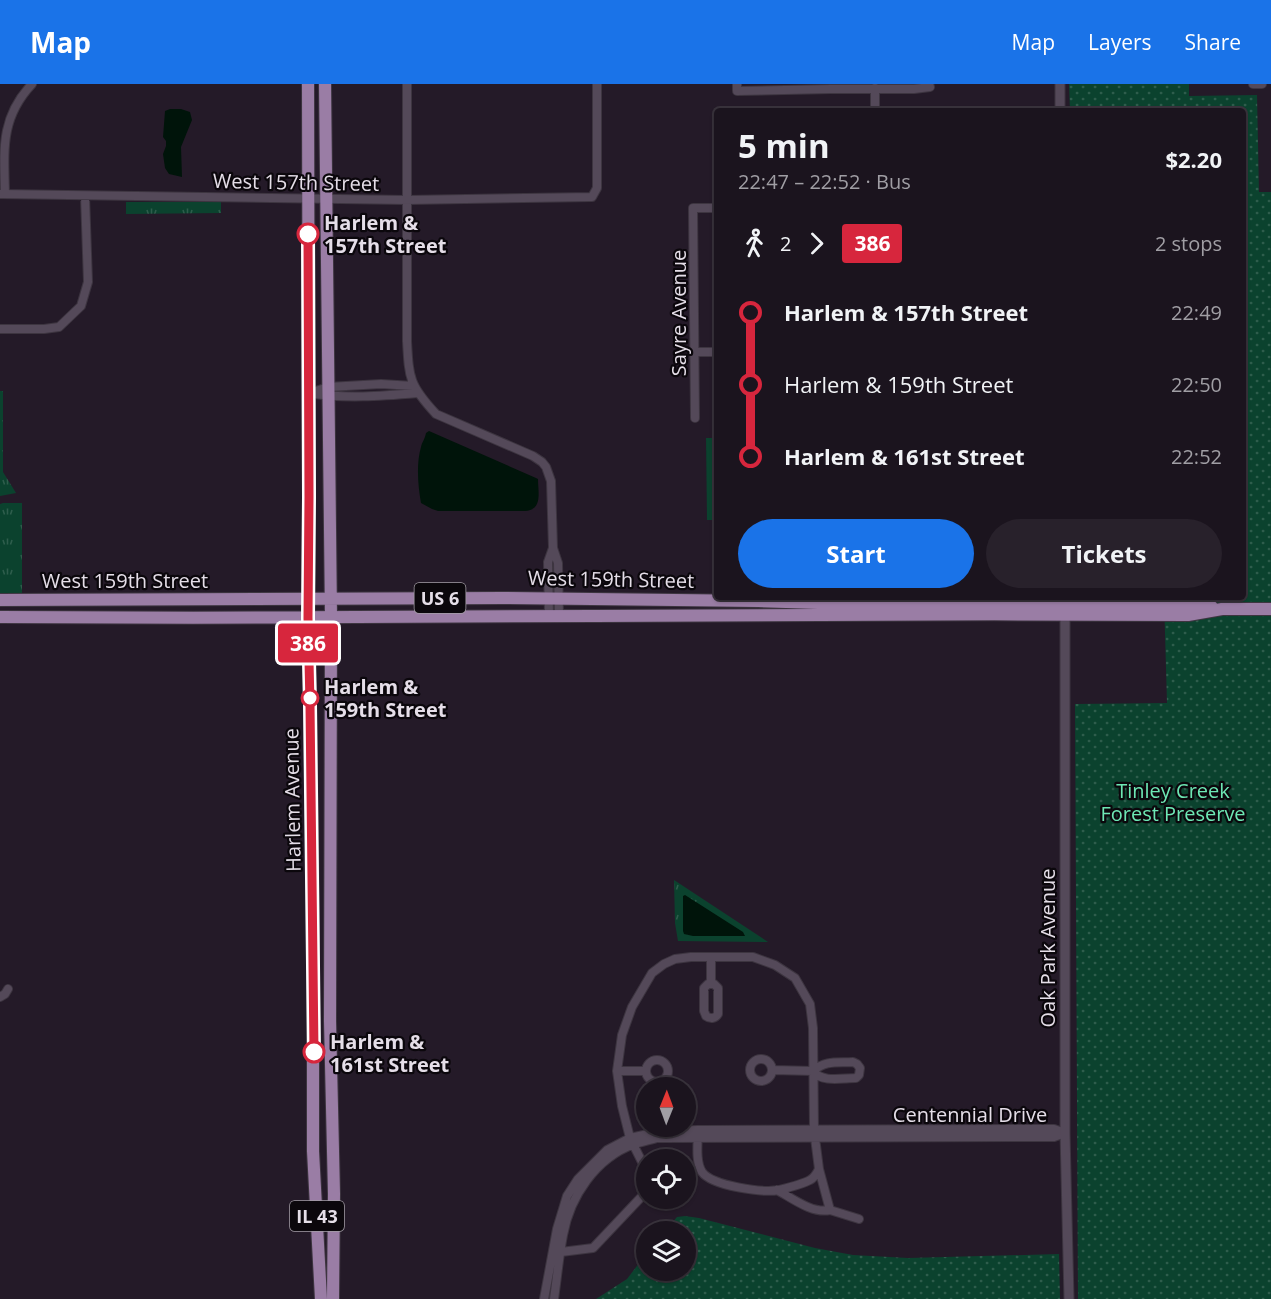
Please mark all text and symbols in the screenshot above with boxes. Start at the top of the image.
text: Map [30,23,91,61]
text: Map [1012,28,1055,56]
text: Layers [1088,28,1152,56]
text: Share [1185,28,1241,56]
text: 5 min [738,123,830,168]
text: $2.20 [1165,144,1222,174]
street label: West 157th Street [213,167,379,197]
text: 22:47 – 22:52 · Bus [738,168,911,195]
place label: Harlem & 157th Street [324,209,447,259]
marker: Harlem & 157th Street [297,223,319,245]
icon: walk [738,227,771,260]
icon: forward [800,227,833,260]
text: 386 [854,229,890,257]
text: 2 [780,230,791,257]
text: 2 stops [1155,230,1222,257]
street label: Sayre Avenue [665,250,692,376]
text: Harlem & 157th Street [784,297,1028,327]
text: 22:49 [1171,299,1222,326]
text: Harlem & 159th Street [784,369,1013,399]
text: 22:50 [1171,371,1222,398]
text: Harlem & 161st Street [784,441,1025,471]
text: 22:52 [1171,443,1222,470]
button: Start [738,519,974,588]
button: Tickets [986,519,1222,588]
street label: West 159th Street [528,564,694,594]
street label: West 159th Street [42,567,208,594]
road number: US 6 [414,583,466,613]
line badge: 386 [274,624,342,662]
text: 386 [290,629,326,657]
place label: Harlem & 159th Street [324,673,447,723]
marker: Harlem & 159th Street [301,689,319,707]
street label: Harlem Avenue [277,728,307,872]
park label: Tinley Creek Forest Preserve [1100,777,1246,827]
street label: Oak Park Avenue [1034,868,1061,1028]
place label: Harlem & 161st Street [330,1028,450,1078]
marker: Harlem & 161st Street [303,1041,325,1063]
north arrow [636,1077,696,1137]
map controls [636,1077,696,1281]
street label: Centennial Drive [893,1101,1047,1128]
button: locate [636,1149,696,1209]
road number: IL 43 [290,1201,344,1231]
button: layers [636,1221,696,1281]

